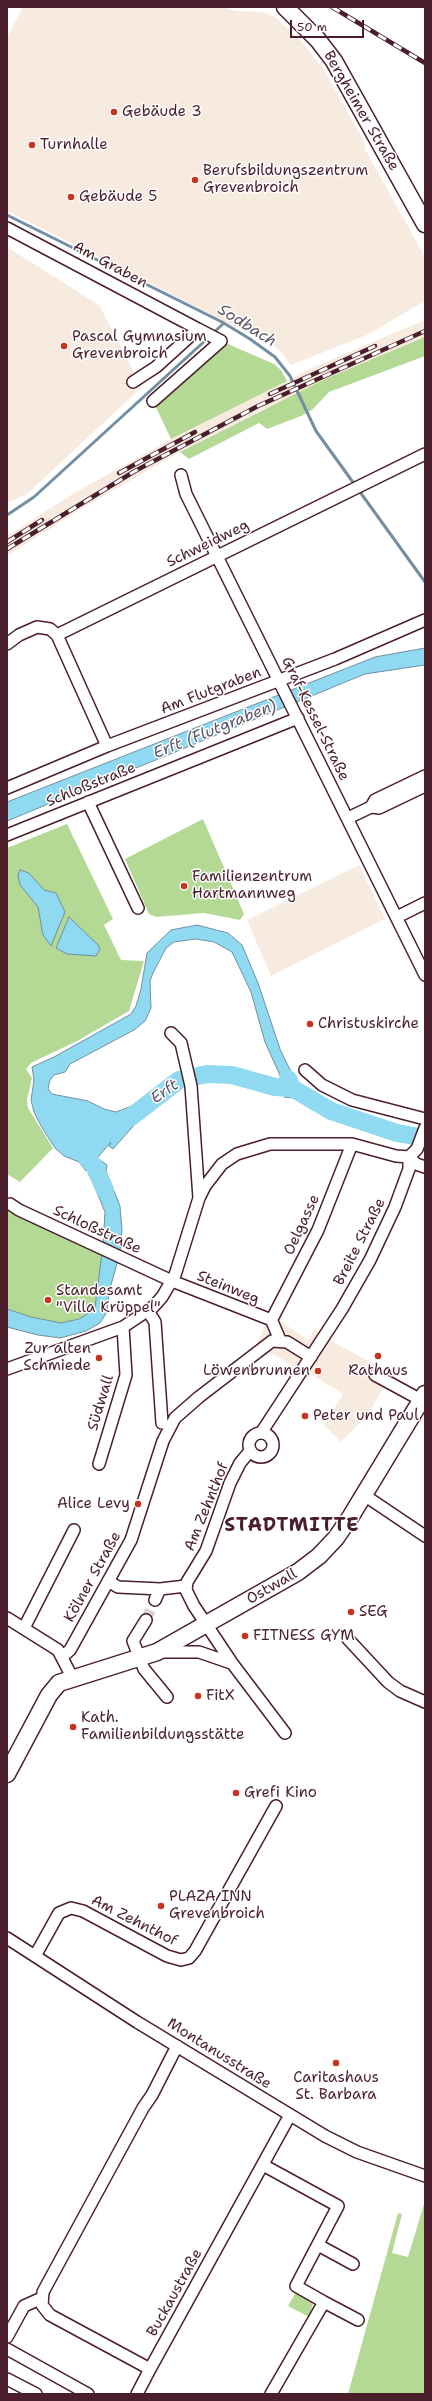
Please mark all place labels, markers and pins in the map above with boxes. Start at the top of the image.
place label: Gebäude 3 [122,103,202,121]
marker: Gebäude 3 [109,107,119,117]
place label: Turnhalle [40,136,108,154]
marker: Turnhalle [27,140,37,150]
place label: Berufsbildungszentrum Grevenbroich [203,162,368,197]
marker: Berufsbildungszentrum Grevenbroich [190,175,200,185]
place label: Gebäude 5 [79,188,157,206]
marker: Gebäude 5 [66,192,76,202]
place label: Pascal Gymnasium Grevenbroich [72,328,207,363]
marker: Pascal Gymnasium Grevenbroich [59,341,69,351]
place label: Familienzentrum Hartmannweg [192,868,312,903]
marker: Familienzentrum Hartmannweg [179,881,189,891]
place label: Christuskirche [318,1015,419,1033]
marker: Christuskirche [305,1019,315,1029]
place label: Standesamt "Villa Krüppel" [56,1282,161,1317]
marker: Standesamt "Villa Krüppel" [43,1295,53,1305]
place label: Zur alten Schmiede [23,1340,91,1375]
marker: Rathaus [373,1351,383,1361]
marker: Zur alten Schmiede [94,1353,104,1363]
place label: Löwenbrunnen [203,1362,310,1380]
place label: Rathaus [348,1362,408,1380]
marker: Löwenbrunnen [313,1366,323,1376]
place label: Peter und Paul [313,1407,419,1425]
marker: Peter und Paul [300,1411,310,1421]
place label: Alice Levy [57,1495,130,1513]
marker: Alice Levy [133,1499,143,1509]
place label: SEG [359,1603,388,1621]
marker: SEG [346,1607,356,1617]
place label: FITNESS GYM [253,1627,355,1645]
marker: FITNESS GYM [240,1631,250,1641]
place label: FitX [206,1687,235,1705]
marker: FitX [193,1691,203,1701]
place label: Kath. Familienbildungsstätte [81,1709,245,1744]
marker: Kath. Familienbildungsstätte [68,1722,78,1732]
place label: Grefi Kino [244,1784,317,1802]
marker: Grefi Kino [231,1788,241,1798]
place label: PLAZA INN Grevenbroich [169,1888,265,1923]
marker: PLAZA INN Grevenbroich [156,1901,166,1911]
marker: Caritashaus St. Barbara [331,2058,341,2068]
place label: Caritashaus St. Barbara [293,2069,379,2104]

